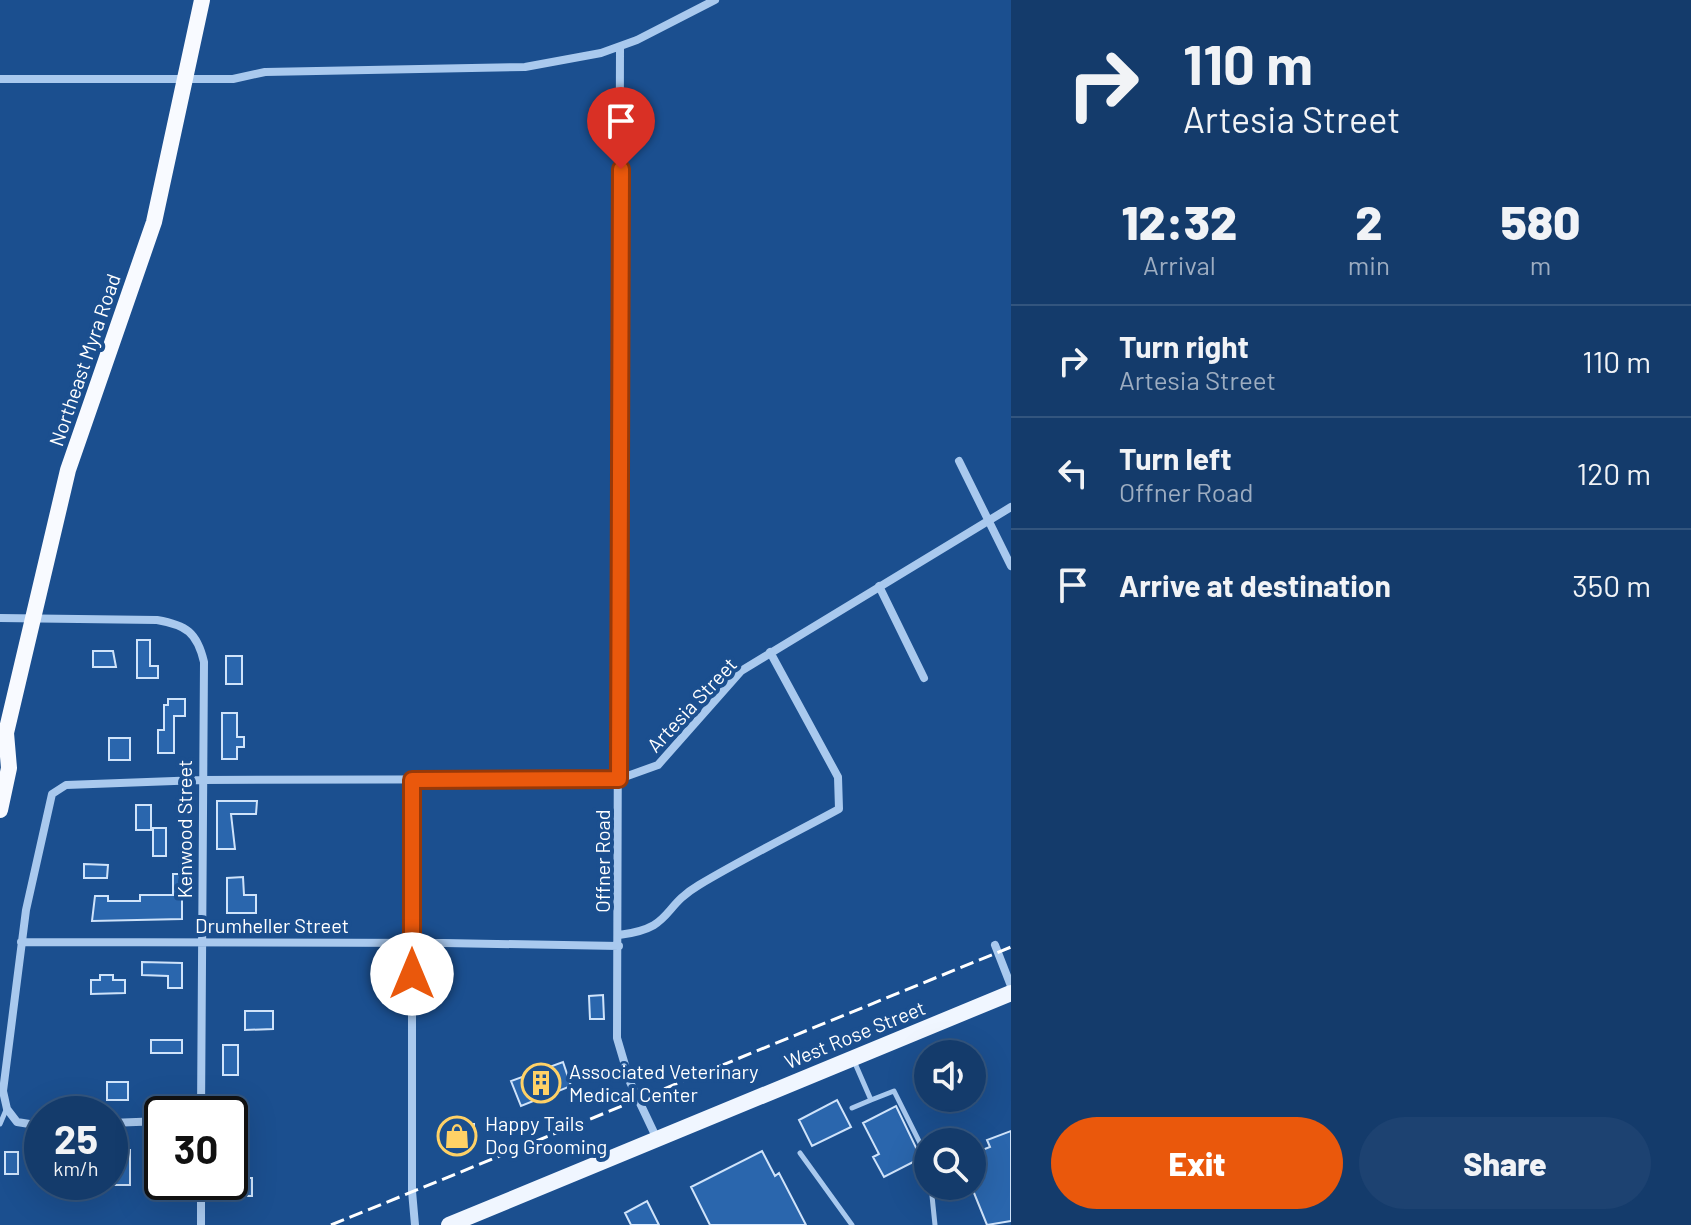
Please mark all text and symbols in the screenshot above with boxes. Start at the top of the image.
text: 110 m [1183,29,1313,96]
icon: right [1051,32,1155,136]
pin [587,87,655,169]
text: Artesia Street [1183,97,1400,140]
icon: arrive [599,99,643,143]
text: 12:32 [1122,192,1237,250]
text: 2 [1355,192,1382,250]
text: 580 [1500,192,1580,250]
text: Arrival [1143,249,1216,280]
text: min [1348,249,1390,280]
text: m [1530,249,1551,280]
street label: Northeast Myra Road [43,270,125,449]
text: Turn right [1119,328,1249,364]
icon: right [1051,339,1095,383]
text: 110 m [1582,343,1651,379]
text: Artesia Street [1119,364,1276,395]
text: Turn left [1119,440,1232,476]
icon: left [1051,451,1095,495]
text: 120 m [1577,455,1651,491]
text: Offner Road [1119,476,1254,507]
icon: arrive [1051,563,1095,607]
text: Arrive at destination [1119,567,1391,603]
text: 350 m [1572,567,1651,603]
street label: Artesia Street [641,652,741,757]
street label: Kenwood Street [172,760,196,898]
street label: Offner Road [590,809,614,913]
street label: Drumheller Street [195,913,349,937]
position arrow [370,932,454,1016]
street label: West Rose Street [781,995,929,1073]
map controls [914,1040,986,1200]
button: sound [914,1040,986,1112]
place label: Associated Veterinary Medical Center [569,1059,759,1106]
building icon: Associated Veterinary Medical Center [520,1062,562,1104]
speed limit sign: 30 [144,1096,248,1200]
place label: Happy Tails Dog Grooming [485,1111,607,1158]
text: 25 [54,1114,98,1162]
shop icon: Happy Tails Dog Grooming [436,1115,478,1157]
button: Exit [1051,1117,1343,1209]
button: Share [1359,1117,1651,1209]
button: search [914,1128,986,1200]
text: km/h [53,1156,99,1180]

